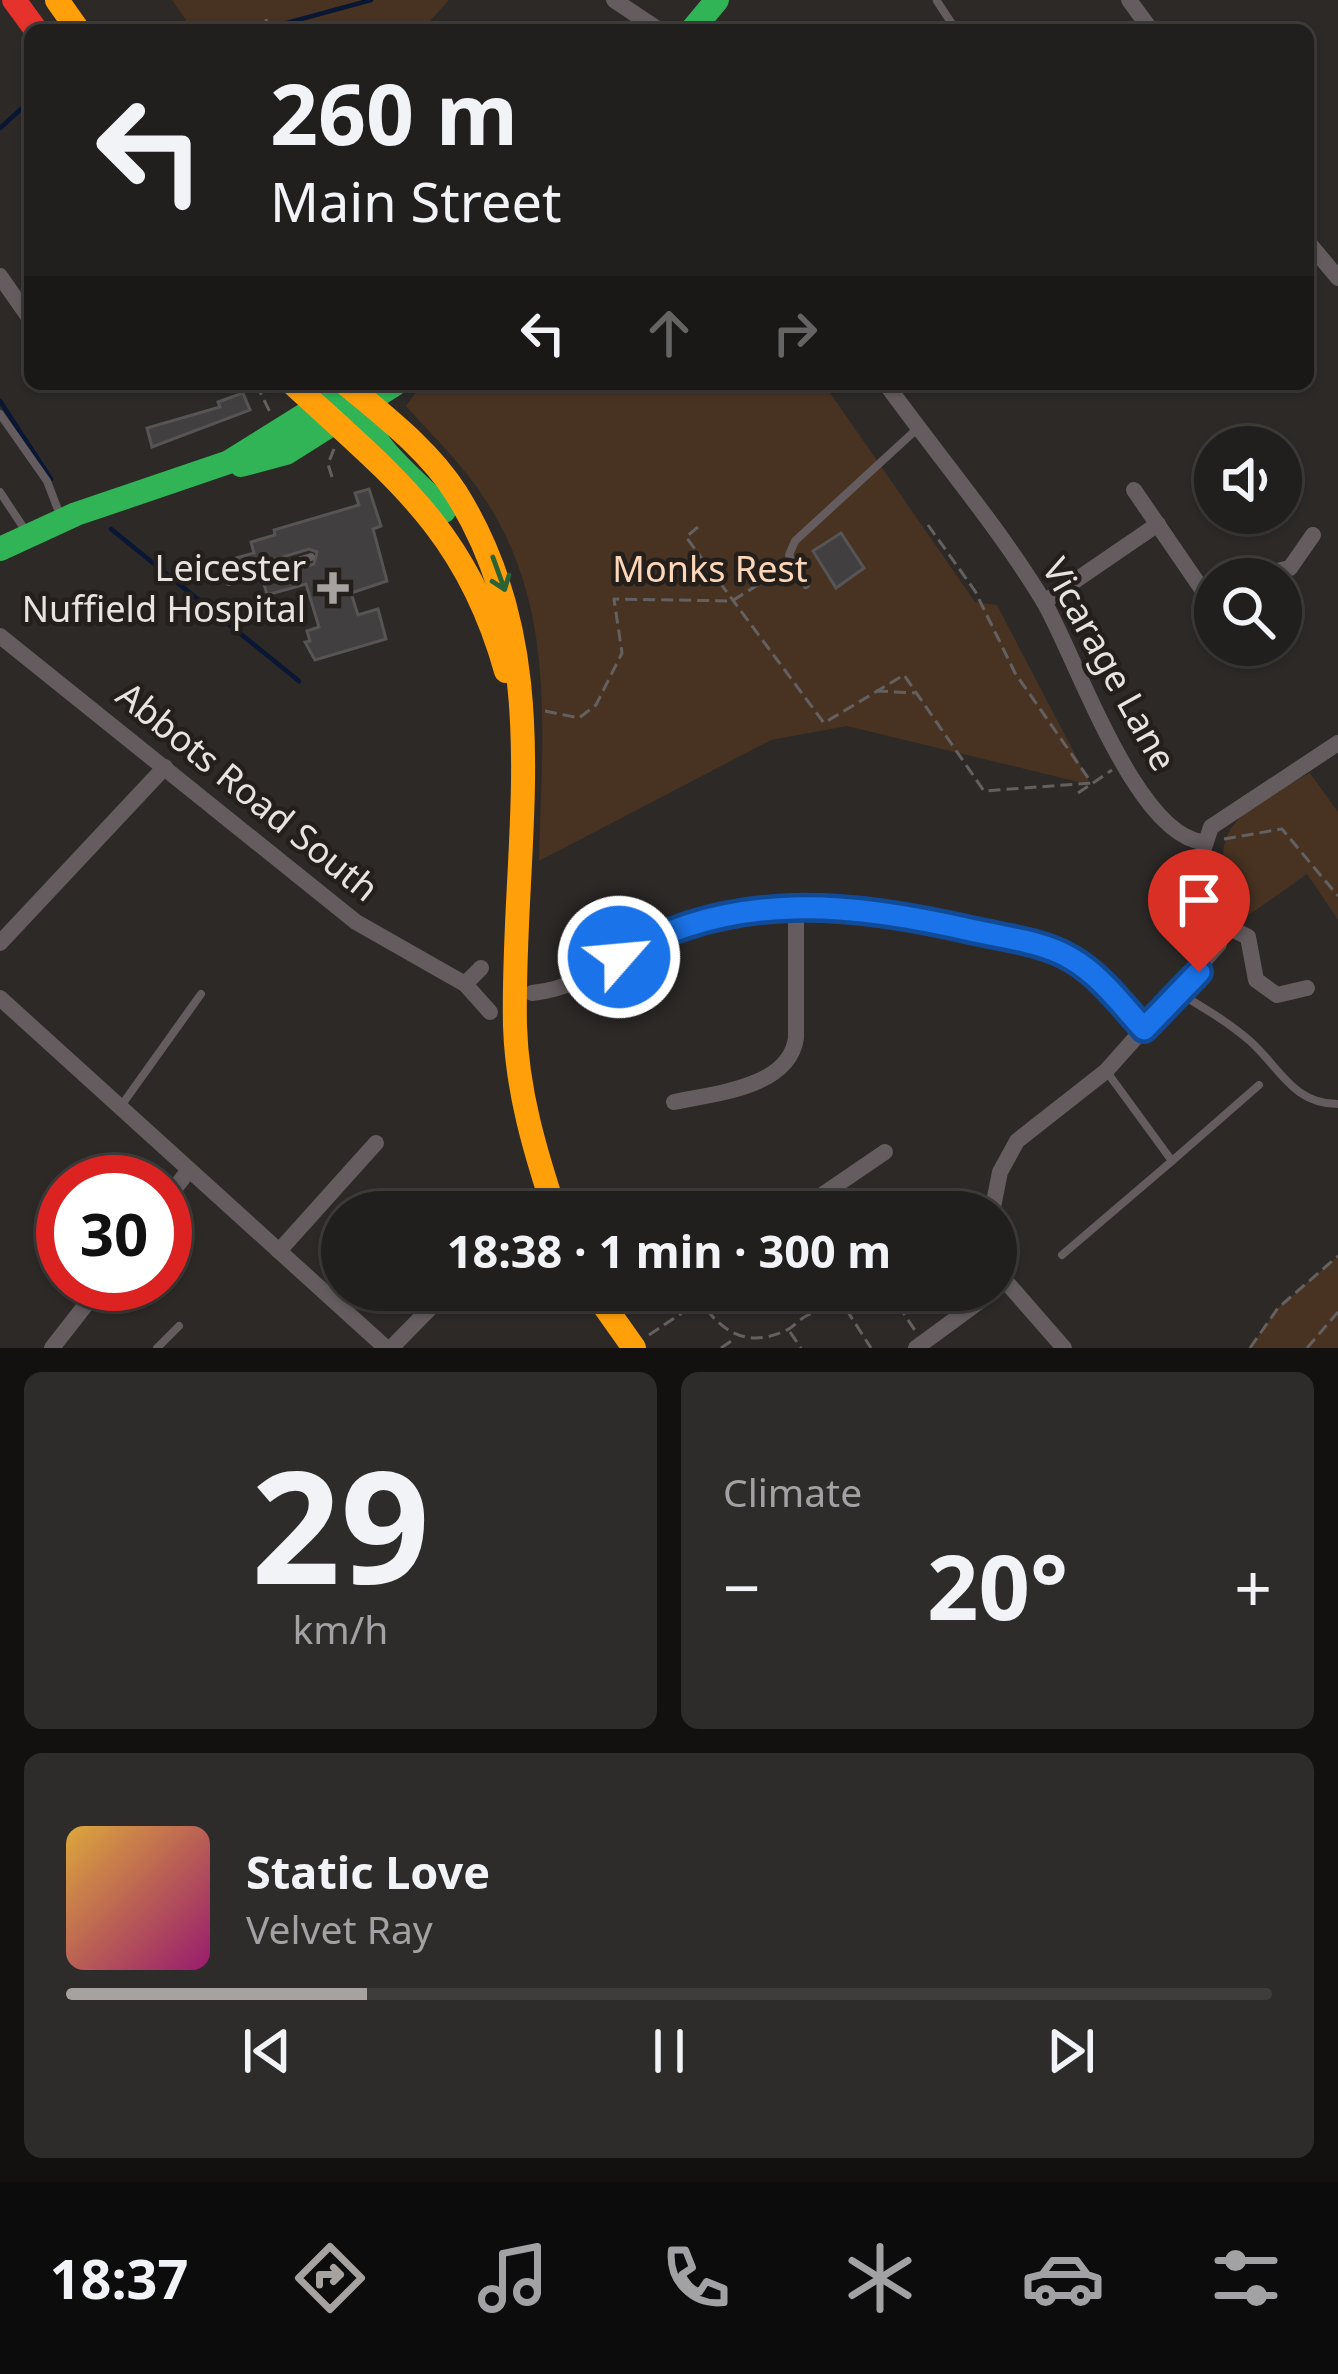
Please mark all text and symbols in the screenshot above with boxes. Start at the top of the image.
text: 260 m [270,55,518,170]
icon: left [72,72,228,228]
text: Main Street [270,164,561,238]
icon: left [510,300,576,366]
icon: ahead [636,300,702,366]
icon: right [762,300,828,366]
map controls [1194,426,1302,666]
button: sound [1194,426,1302,534]
place label: Leicester Nuffield Hospital [22,543,306,633]
park label: Monks Rest [612,544,808,593]
street label: Vicarage Lane [1031,549,1189,779]
one-way arrow [490,554,511,591]
button: search [1194,558,1302,666]
marker: Leicester Nuffield Hospital [317,572,349,604]
street label: Abbots Road South [107,670,389,912]
pin [1148,849,1250,972]
icon: arrive [1166,867,1232,933]
position arrow [556,894,682,1020]
speed limit sign: 30 [36,1155,192,1311]
text: 18:38 · 1 min · 300 m [447,1220,891,1281]
text: 29 [251,1417,430,1630]
text: Climate [723,1465,862,1518]
text: 20° [927,1524,1068,1646]
text: − [723,1541,761,1631]
text: + [1234,1541,1272,1631]
text: km/h [293,1602,388,1655]
text: Static Love [246,1841,490,1902]
text: Velvet Ray [246,1902,433,1955]
icon: previous [234,2018,300,2084]
icon: pause [636,2018,702,2084]
icon: next [1038,2018,1104,2084]
icon: directions [288,2236,372,2320]
icon: music [471,2236,555,2320]
icon: phone [654,2236,738,2320]
icon: climate [838,2236,922,2320]
icon: car [1021,2236,1105,2320]
icon: filters [1204,2236,1288,2320]
text: 18:37 [50,2241,188,2315]

